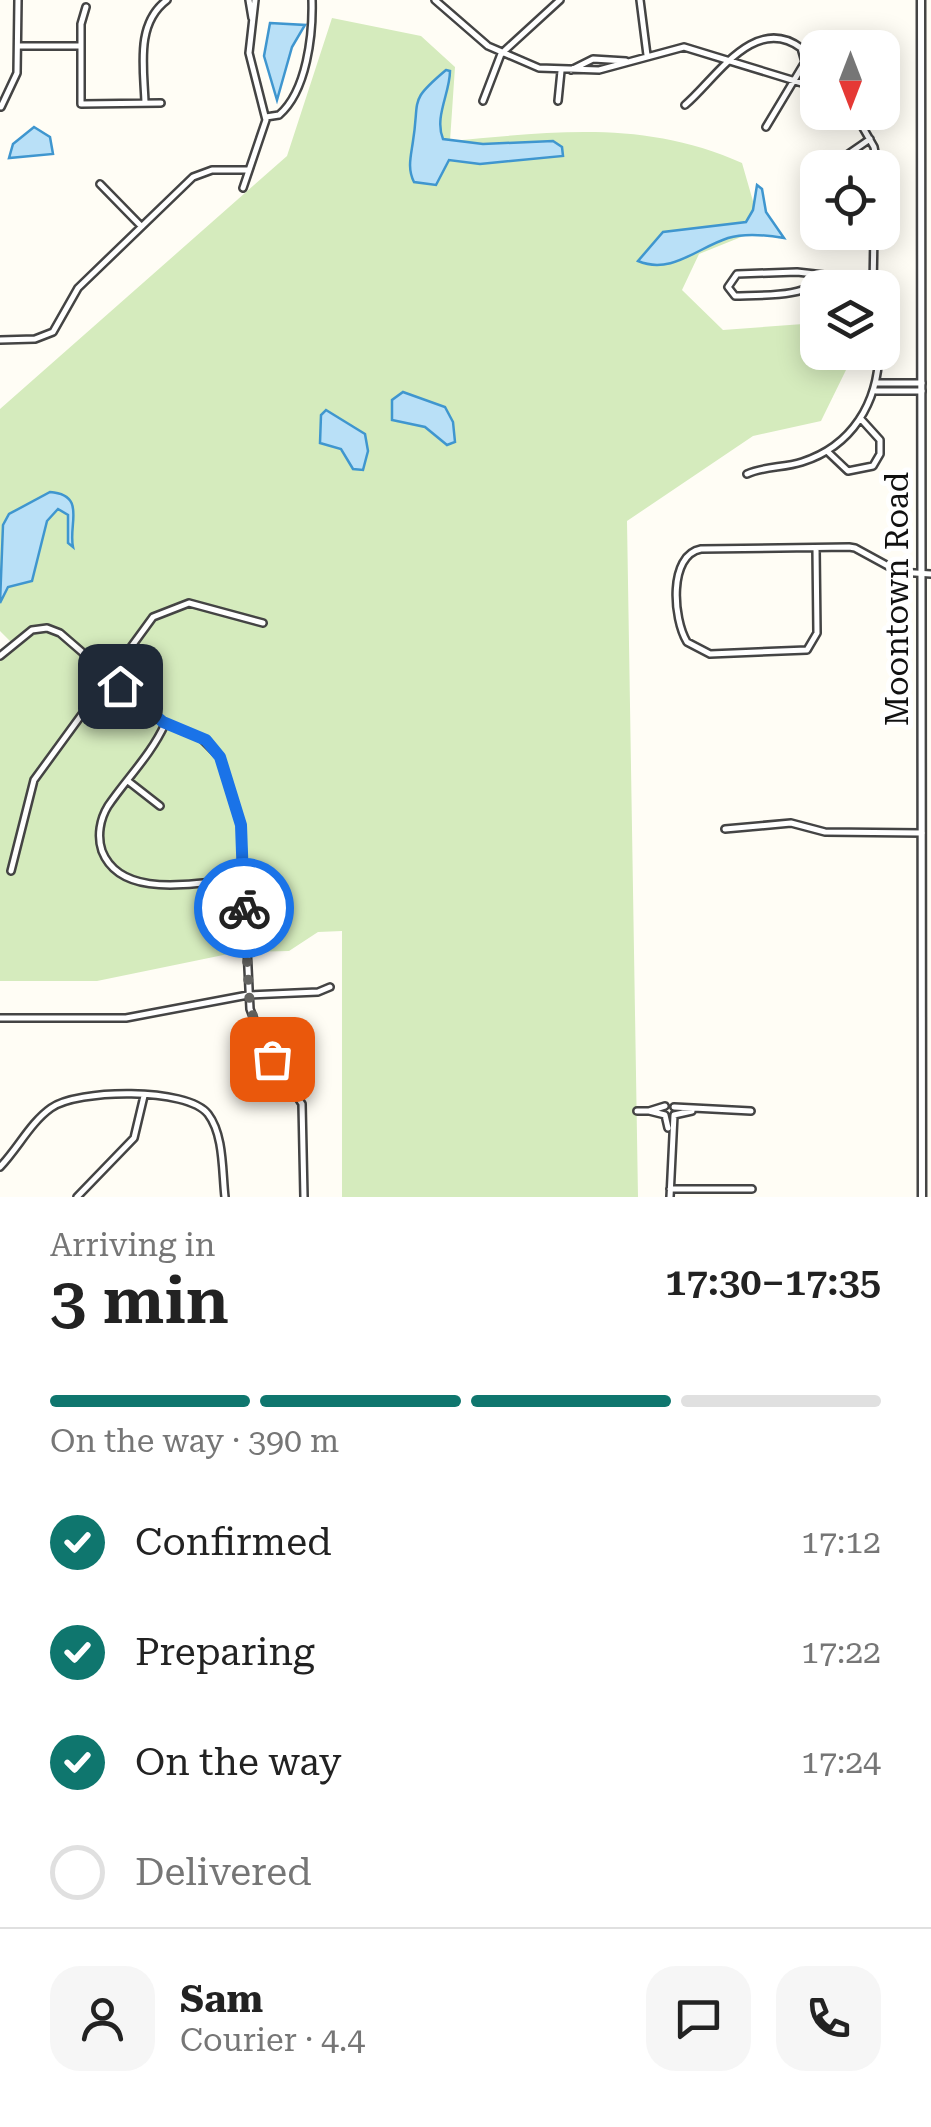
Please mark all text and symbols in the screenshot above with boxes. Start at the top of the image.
north arrow [800,30,900,130]
map controls [800,30,900,370]
button: locate [800,150,900,250]
button: layers [800,270,900,370]
street label: Moontown Road [878,472,916,726]
pin [78,644,163,729]
icon: home [93,659,148,714]
courier [194,858,294,958]
icon: bike [217,881,272,936]
pin [230,1017,315,1102]
icon: bag [245,1032,300,1087]
text: Arriving in [50,1226,215,1264]
text: 17:30–17:35 [665,1260,881,1304]
text: 3 min [50,1263,229,1339]
text: On the way · 390 m [50,1422,339,1460]
icon: check [50,1515,105,1570]
text: Confirmed [135,1520,332,1564]
text: 17:12 [801,1523,881,1561]
icon: check [50,1625,105,1680]
text: Preparing [135,1630,315,1674]
text: 17:22 [801,1633,881,1671]
icon: check [50,1735,105,1790]
text: On the way [135,1740,341,1784]
text: 17:24 [801,1743,881,1781]
text: Delivered [135,1850,312,1894]
button: person [50,1966,155,2071]
button: chat [646,1966,751,2071]
button: phone [776,1966,881,2071]
text: Sam [180,1977,263,2021]
text: Courier · 4.4 [180,2021,365,2059]

